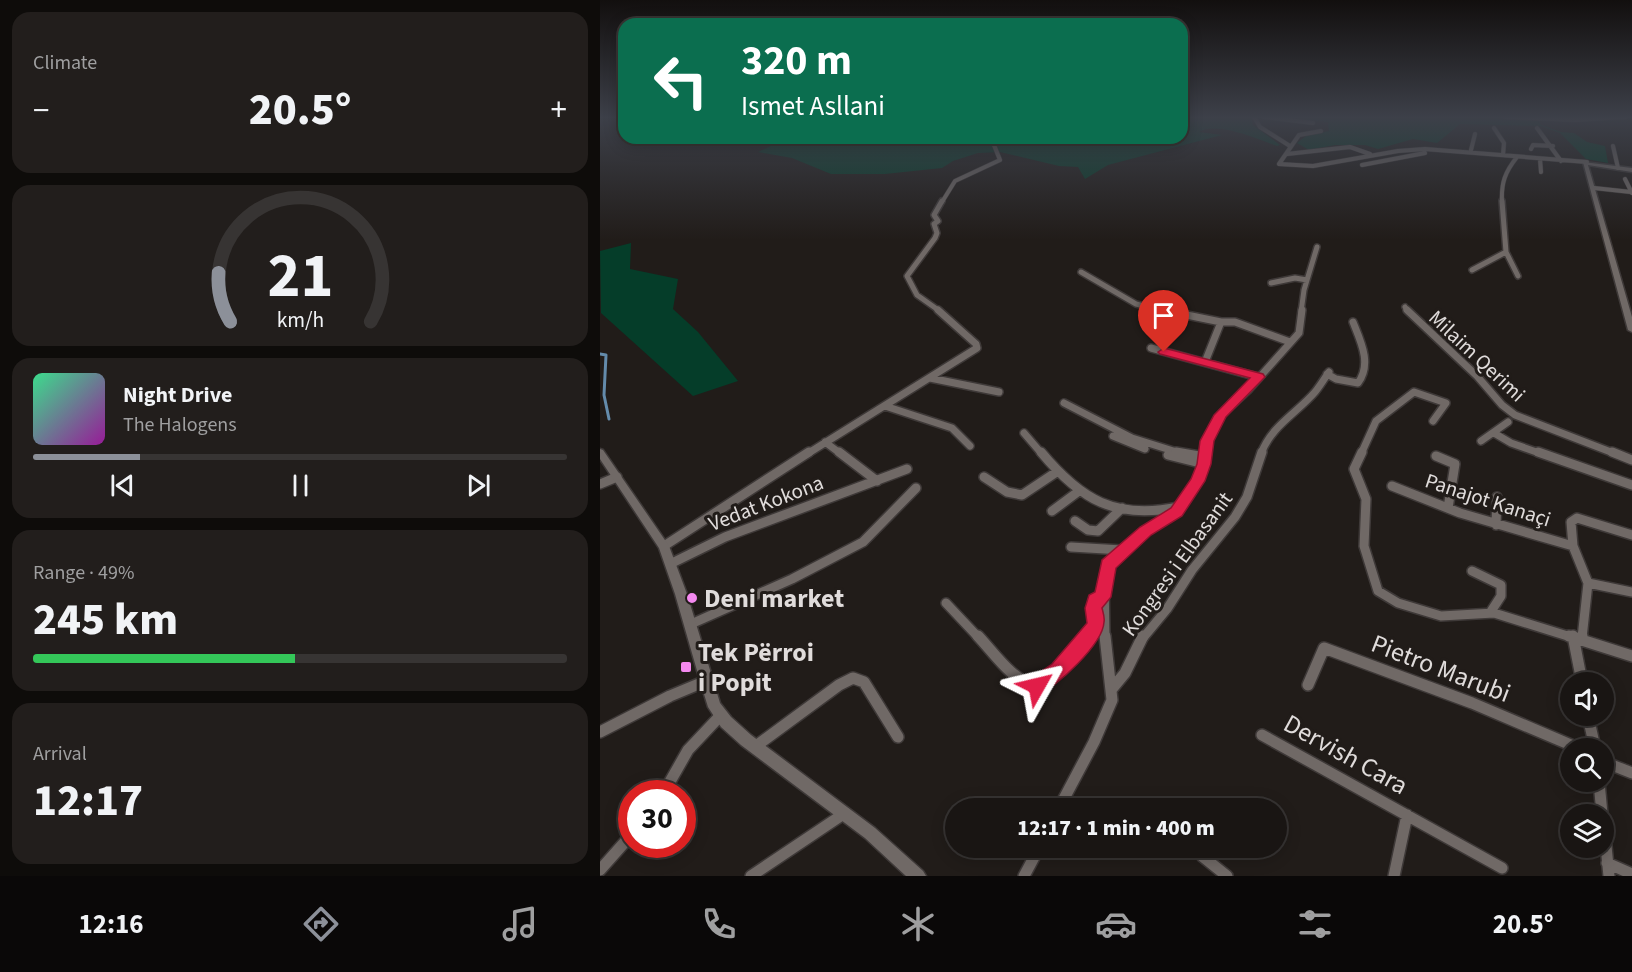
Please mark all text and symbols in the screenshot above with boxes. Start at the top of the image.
text: 320 m [741,31,852,91]
icon: left [642,42,720,120]
text: Climate [33,49,97,77]
text: 20.5° [249,78,351,142]
text: − [33,87,49,134]
text: + [551,87,567,134]
text: Ismet Asllani [741,87,885,126]
text: 21 [267,232,333,321]
pin [1138,290,1189,352]
icon: arrive [1147,299,1180,332]
street label: Milaim Qerimi [1422,303,1532,409]
text: km/h [276,306,324,337]
text: Night Drive [123,379,232,411]
text: The Halogens [123,411,237,439]
street label: Panajot Kanaçi [1421,466,1555,534]
street label: Vedat Kokona [704,467,828,539]
icon: previous [106,469,139,502]
icon: pause [284,469,317,502]
icon: next [462,469,495,502]
street label: Kongresi i Elbasanit [1114,486,1240,642]
text: Range · 49% [33,559,134,587]
place label: Deni market [704,580,844,617]
text: 245 km [33,588,178,652]
marker: Deni market [685,591,699,605]
street label: Pietro Marubi [1366,625,1516,712]
place label: Tek Përroi i Popit [698,634,814,701]
position arrow [1005,654,1069,718]
marker: Tek Përroi i Popit [679,660,693,674]
map controls [1560,672,1614,858]
button: sound [1560,672,1614,726]
street label: Dervish Cara [1277,705,1415,804]
button: search [1560,738,1614,792]
text: Arrival [33,740,87,768]
text: 12:17 [33,769,143,833]
speed limit sign: 30 [618,780,696,858]
button: layers [1560,804,1614,858]
text: 12:17 · 1 min · 400 m [1017,812,1215,844]
icon: directions [300,903,342,945]
icon: music [499,903,541,945]
icon: phone [698,903,740,945]
icon: climate [897,903,939,945]
icon: car [1095,903,1137,945]
icon: filters [1294,903,1336,945]
text: 12:16 [78,905,144,944]
text: 20.5° [1493,905,1554,944]

